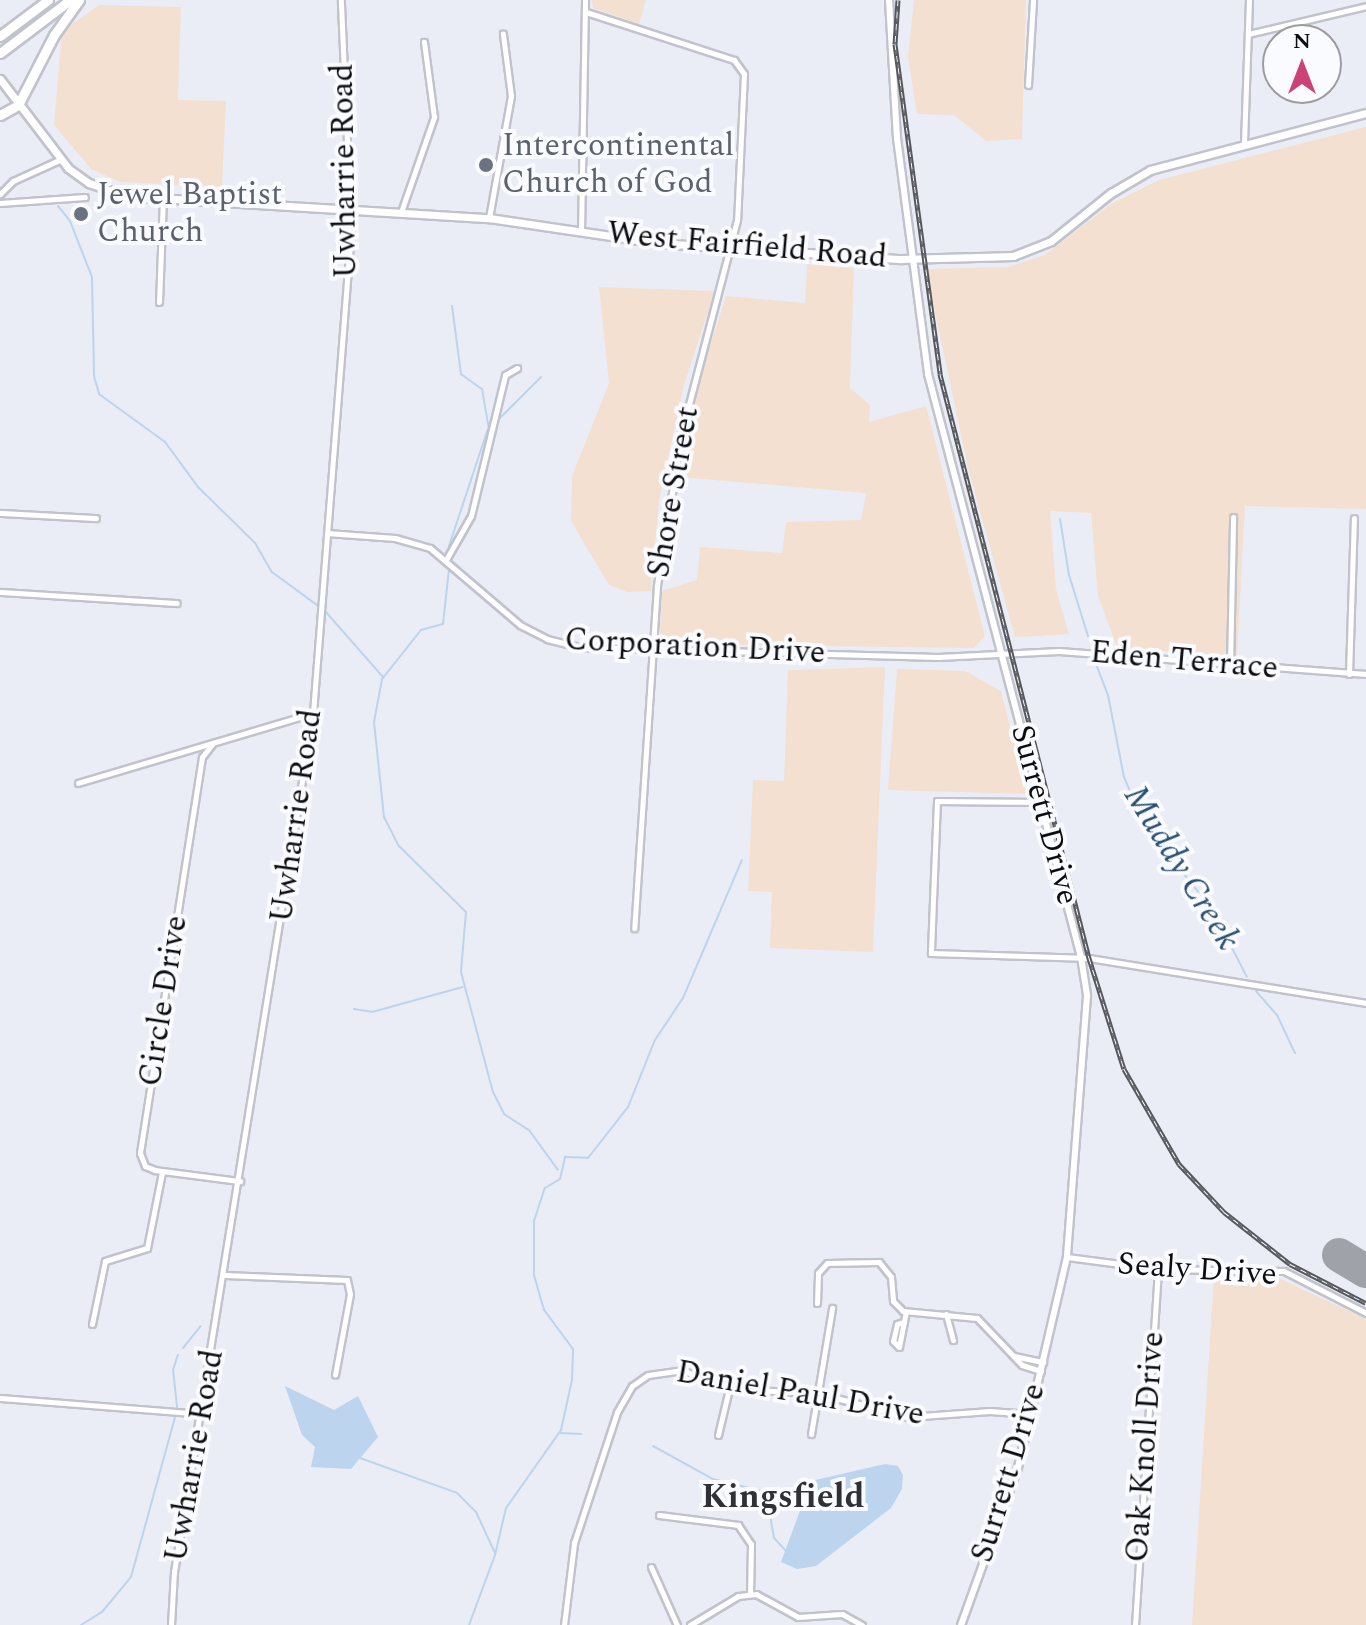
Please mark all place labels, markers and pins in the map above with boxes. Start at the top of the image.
place label: Intercontinental Church of God [502,128,734,203]
marker: Intercontinental Church of God [477,156,495,174]
place label: Jewel Baptist Church [97,177,282,252]
marker: Jewel Baptist Church [72,205,90,223]

